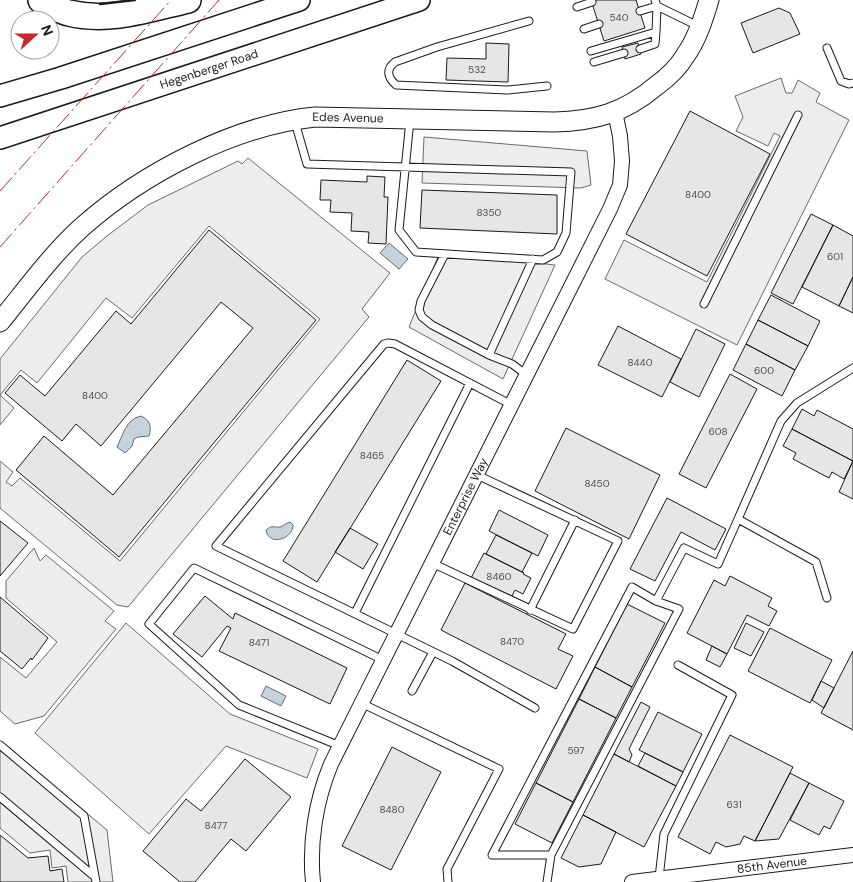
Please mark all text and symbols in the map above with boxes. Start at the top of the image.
north arrow [10,10,60,60]
house number: 540 [609,11,629,24]
text: N [37,22,57,38]
street label: Hegenberger Road [158,46,260,93]
house number: 532 [468,63,486,76]
street label: Edes Avenue [312,109,384,126]
house number: 8400 [685,188,711,201]
house number: 8350 [477,206,502,219]
house number: 601 [827,250,843,263]
house number: 8440 [627,356,653,369]
house number: 600 [754,364,774,377]
house number: 8400 [82,389,108,402]
house number: 608 [708,425,728,438]
house number: 8465 [360,449,384,462]
street label: Enterprise Way [439,455,492,538]
house number: 8450 [584,477,610,490]
house number: 8460 [486,570,512,583]
house number: 8470 [500,635,524,648]
house number: 8471 [249,636,269,649]
house number: 597 [567,744,585,757]
house number: 631 [726,798,742,811]
house number: 8480 [379,803,405,816]
house number: 8477 [205,819,227,832]
street label: 85th Avenue [736,853,808,877]

